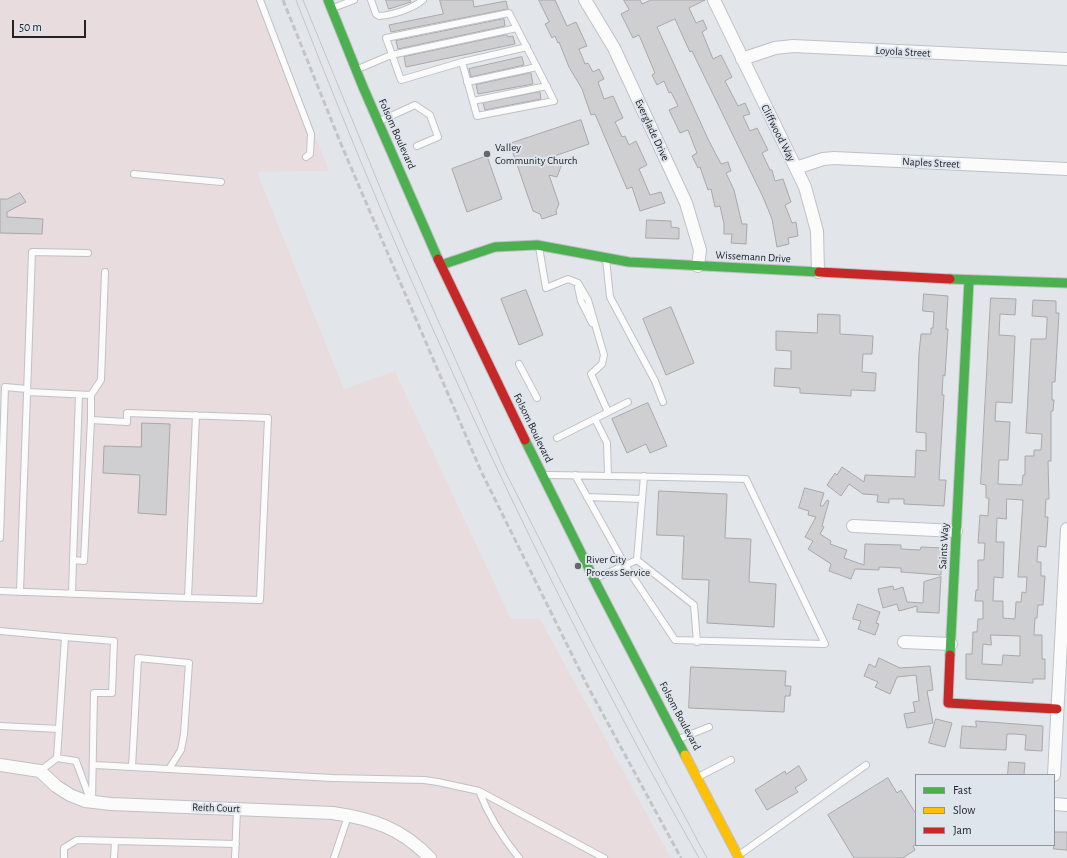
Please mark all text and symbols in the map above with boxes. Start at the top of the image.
scale bar [14,12,88,38]
text: 50 m [19,21,42,33]
street label: Loyola Street [875,44,931,60]
street label: Folsom Boulevard [376,97,418,171]
street label: Everglade Drive [632,97,672,163]
street label: Cliffwood Way [758,102,798,164]
place label: Valley Community Church [495,141,578,167]
marker: Valley Community Church [482,149,492,159]
street label: Naples Street [902,155,960,171]
street label: Wissemann Drive [715,248,791,266]
street label: Folsom Boulevard [510,391,556,465]
street label: Saints Way [936,522,952,570]
place label: River City Process Service [586,553,650,579]
marker: River City Process Service [573,561,583,571]
street label: Folsom Boulevard [656,679,704,753]
legend [915,774,1055,846]
text: Fast [953,784,972,796]
street label: Reith Court [192,801,240,815]
text: Slow [953,804,975,816]
text: Jam [953,824,972,836]

